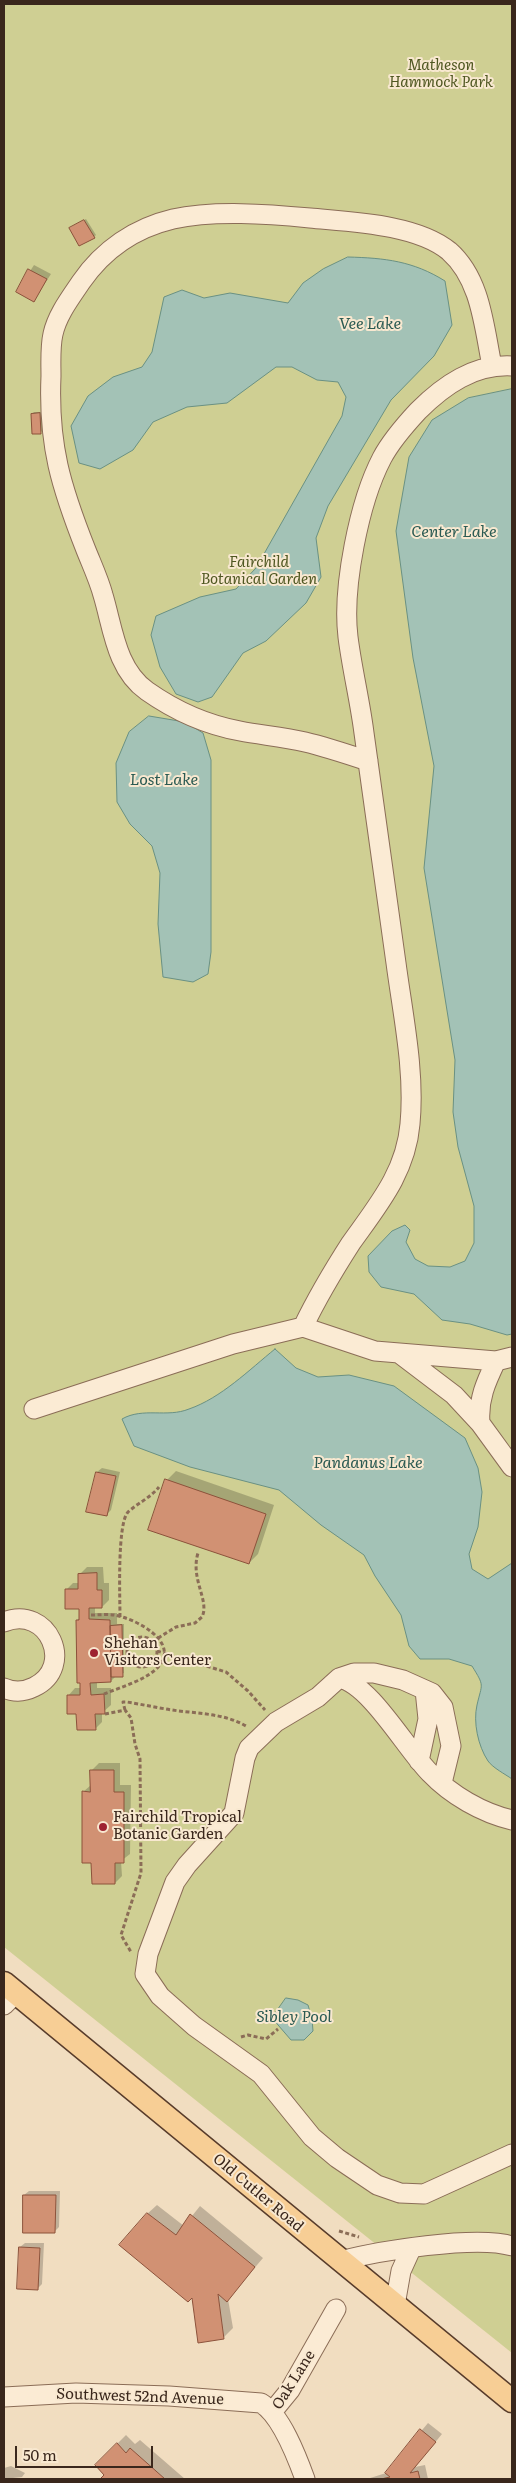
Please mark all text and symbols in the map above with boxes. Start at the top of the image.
park label: Matheson Hammock Park [389,57,493,92]
water label: Vee Lake [339,314,401,334]
water label: Center Lake [411,522,497,542]
park label: Fairchild Botanical Garden [201,554,317,589]
water label: Lost Lake [130,770,198,790]
water label: Pandanus Lake [313,1453,423,1473]
place label: Shehan Visitors Center [104,1635,211,1670]
marker: Shehan Visitors Center [88,1647,100,1659]
place label: Fairchild Tropical Botanic Garden [113,1809,242,1844]
marker: Fairchild Tropical Botanic Garden [97,1821,109,1833]
water label: Sibley Pool [256,2007,332,2027]
street label: Old Cutler Road [209,2150,307,2236]
street label: Oak Lane [269,2347,319,2413]
street label: Southwest 52nd Avenue [56,2385,224,2409]
scale bar [18,2436,155,2468]
text: 50 m [23,2443,57,2466]

